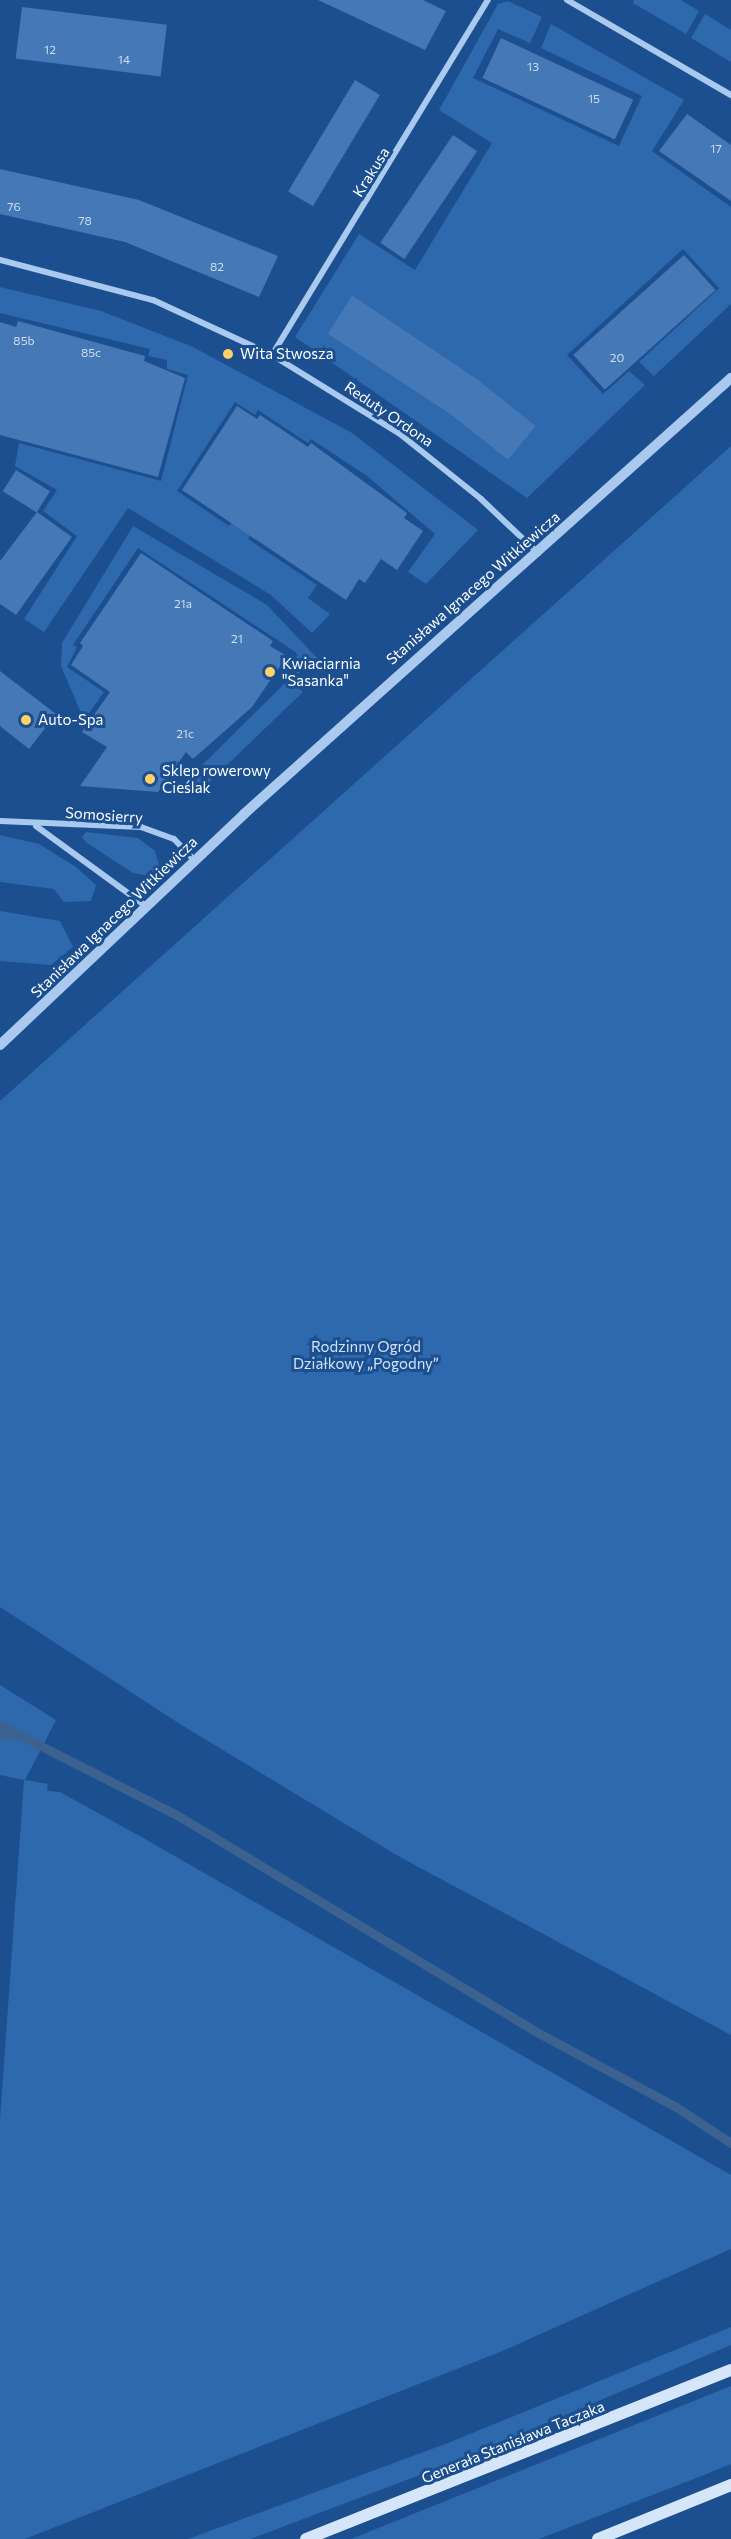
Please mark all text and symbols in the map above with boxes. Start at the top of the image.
house number: 12 [44,43,56,57]
house number: 14 [118,53,130,67]
house number: 13 [527,60,539,74]
house number: 15 [588,92,600,106]
house number: 17 [710,142,722,156]
street label: Krakusa [349,144,393,200]
house number: 76 [7,200,21,214]
house number: 78 [78,214,92,228]
house number: 82 [210,260,224,274]
house number: 85b [13,334,35,348]
place label: Wita Stwosza [240,345,333,363]
house number: 85c [81,346,101,360]
marker: Wita Stwosza [221,347,235,361]
house number: 20 [610,351,624,365]
street label: Reduty Ordona [341,378,437,450]
street label: Stanisława Ignacego Witkiewicza [382,508,564,668]
house number: 21a [174,597,192,611]
house number: 21 [231,632,243,646]
place label: Kwiaciarnia "Sasanka" [282,654,361,689]
marker: Kwiaciarnia "Sasanka" [263,665,277,679]
place label: Auto-Spa [38,711,103,729]
marker: Auto-Spa [19,713,33,727]
house number: 21c [176,727,194,741]
place label: Sklep rowerowy Cieślak [162,761,271,796]
marker: Sklep rowerowy Cieślak [143,772,157,786]
street label: Somosierry [64,803,144,827]
street label: Stanisława Ignacego Witkiewicza [27,833,201,1001]
park label: Rodzinny Ogród Działkowy „Pogodny” [293,1337,439,1372]
street label: Generała Stanisława Taczaka [419,2397,607,2487]

